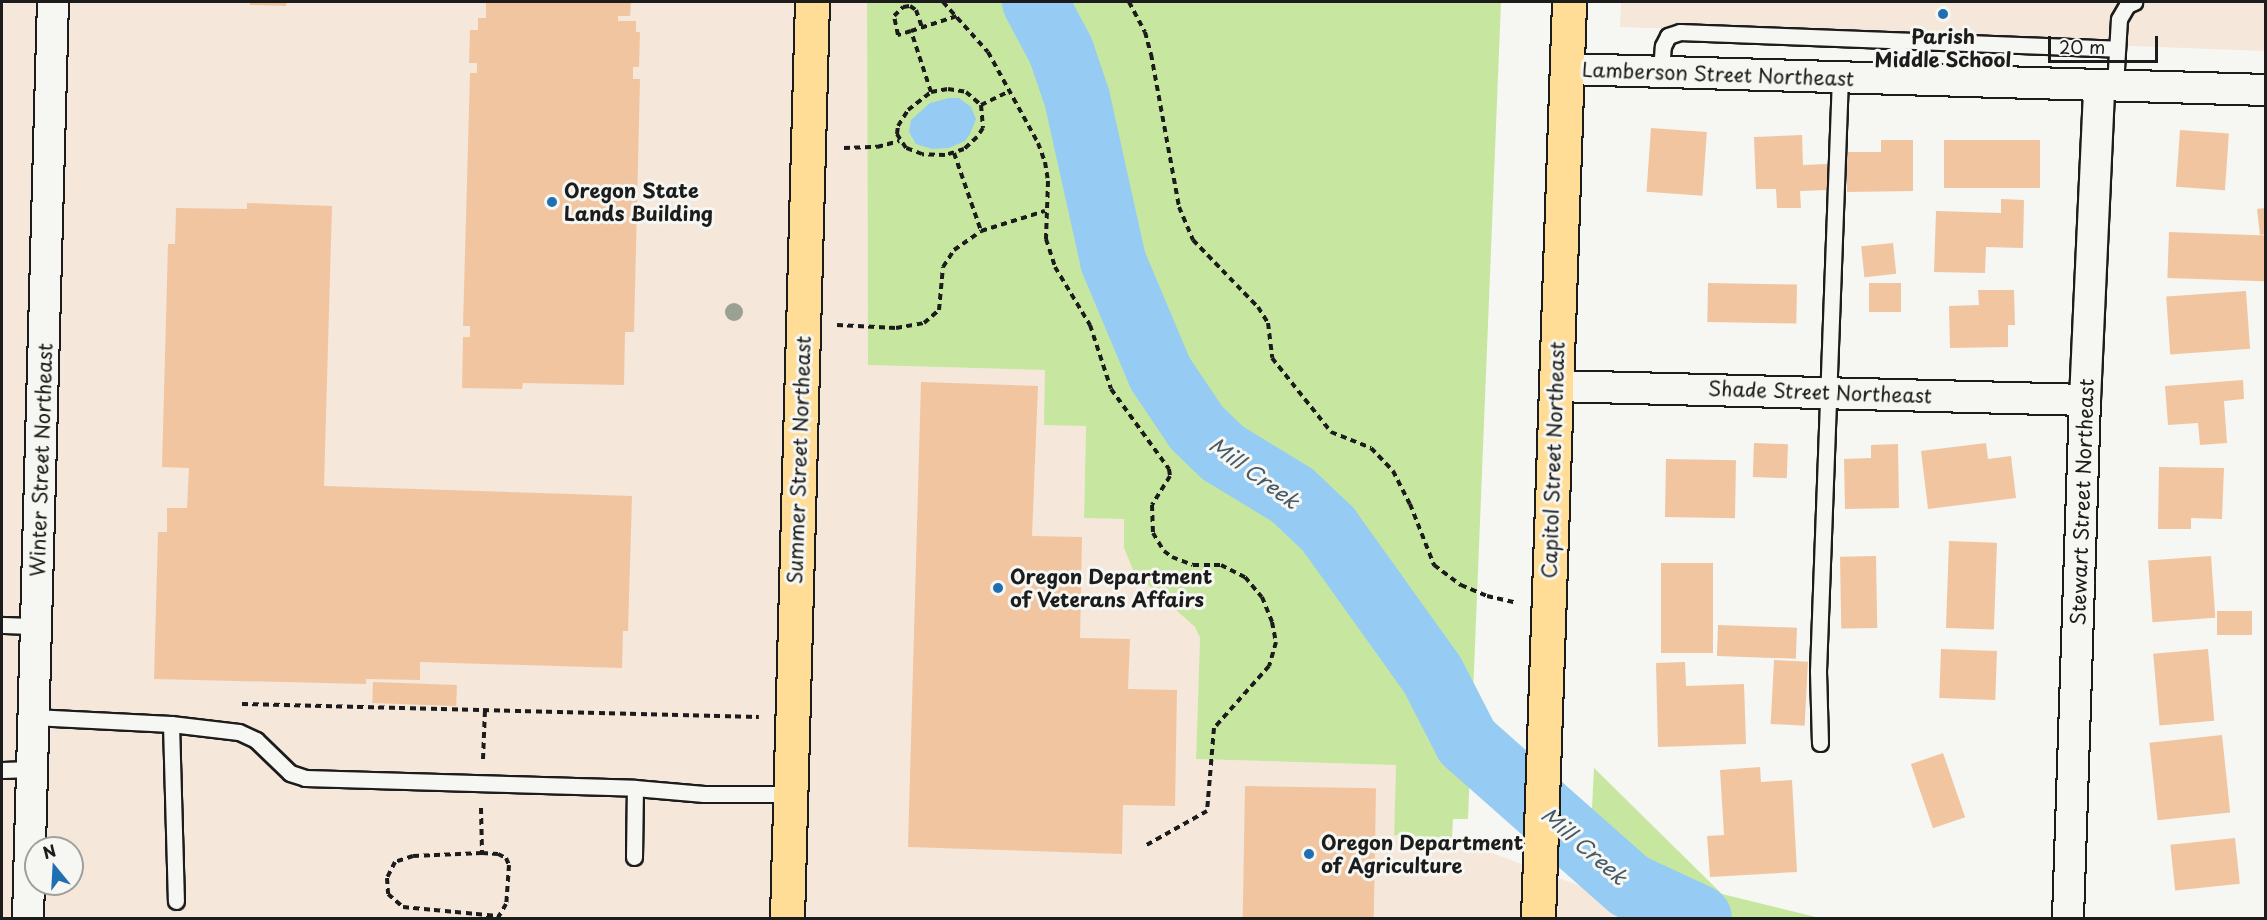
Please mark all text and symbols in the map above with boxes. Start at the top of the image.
marker: Parish Middle School [1936,7,1950,21]
place label: Parish Middle School [1874,24,2012,71]
scale bar [2051,24,2160,62]
text: 20 m [2059,33,2105,60]
street label: Lamberson Street Northeast [1581,57,1855,91]
place label: Oregon State Lands Building [564,178,712,225]
marker: Oregon State Lands Building [545,195,559,209]
street label: Summer Street Northeast [783,335,815,585]
street label: Capitol Street Northeast [1537,340,1569,580]
street label: Winter Street Northeast [25,342,57,578]
street label: Shade Street Northeast [1706,376,1934,408]
street label: Stewart Street Northeast [2066,379,2098,625]
water label: Mill Creek [1205,431,1305,513]
place label: Oregon Department of Veterans Affairs [1010,564,1213,611]
marker: Oregon Department of Veterans Affairs [991,581,1005,595]
water label: Mill Creek [1537,801,1633,889]
place label: Oregon Department of Agriculture [1321,831,1524,878]
north arrow [24,836,84,896]
text: N [39,837,59,864]
marker: Oregon Department of Agriculture [1302,847,1316,861]

